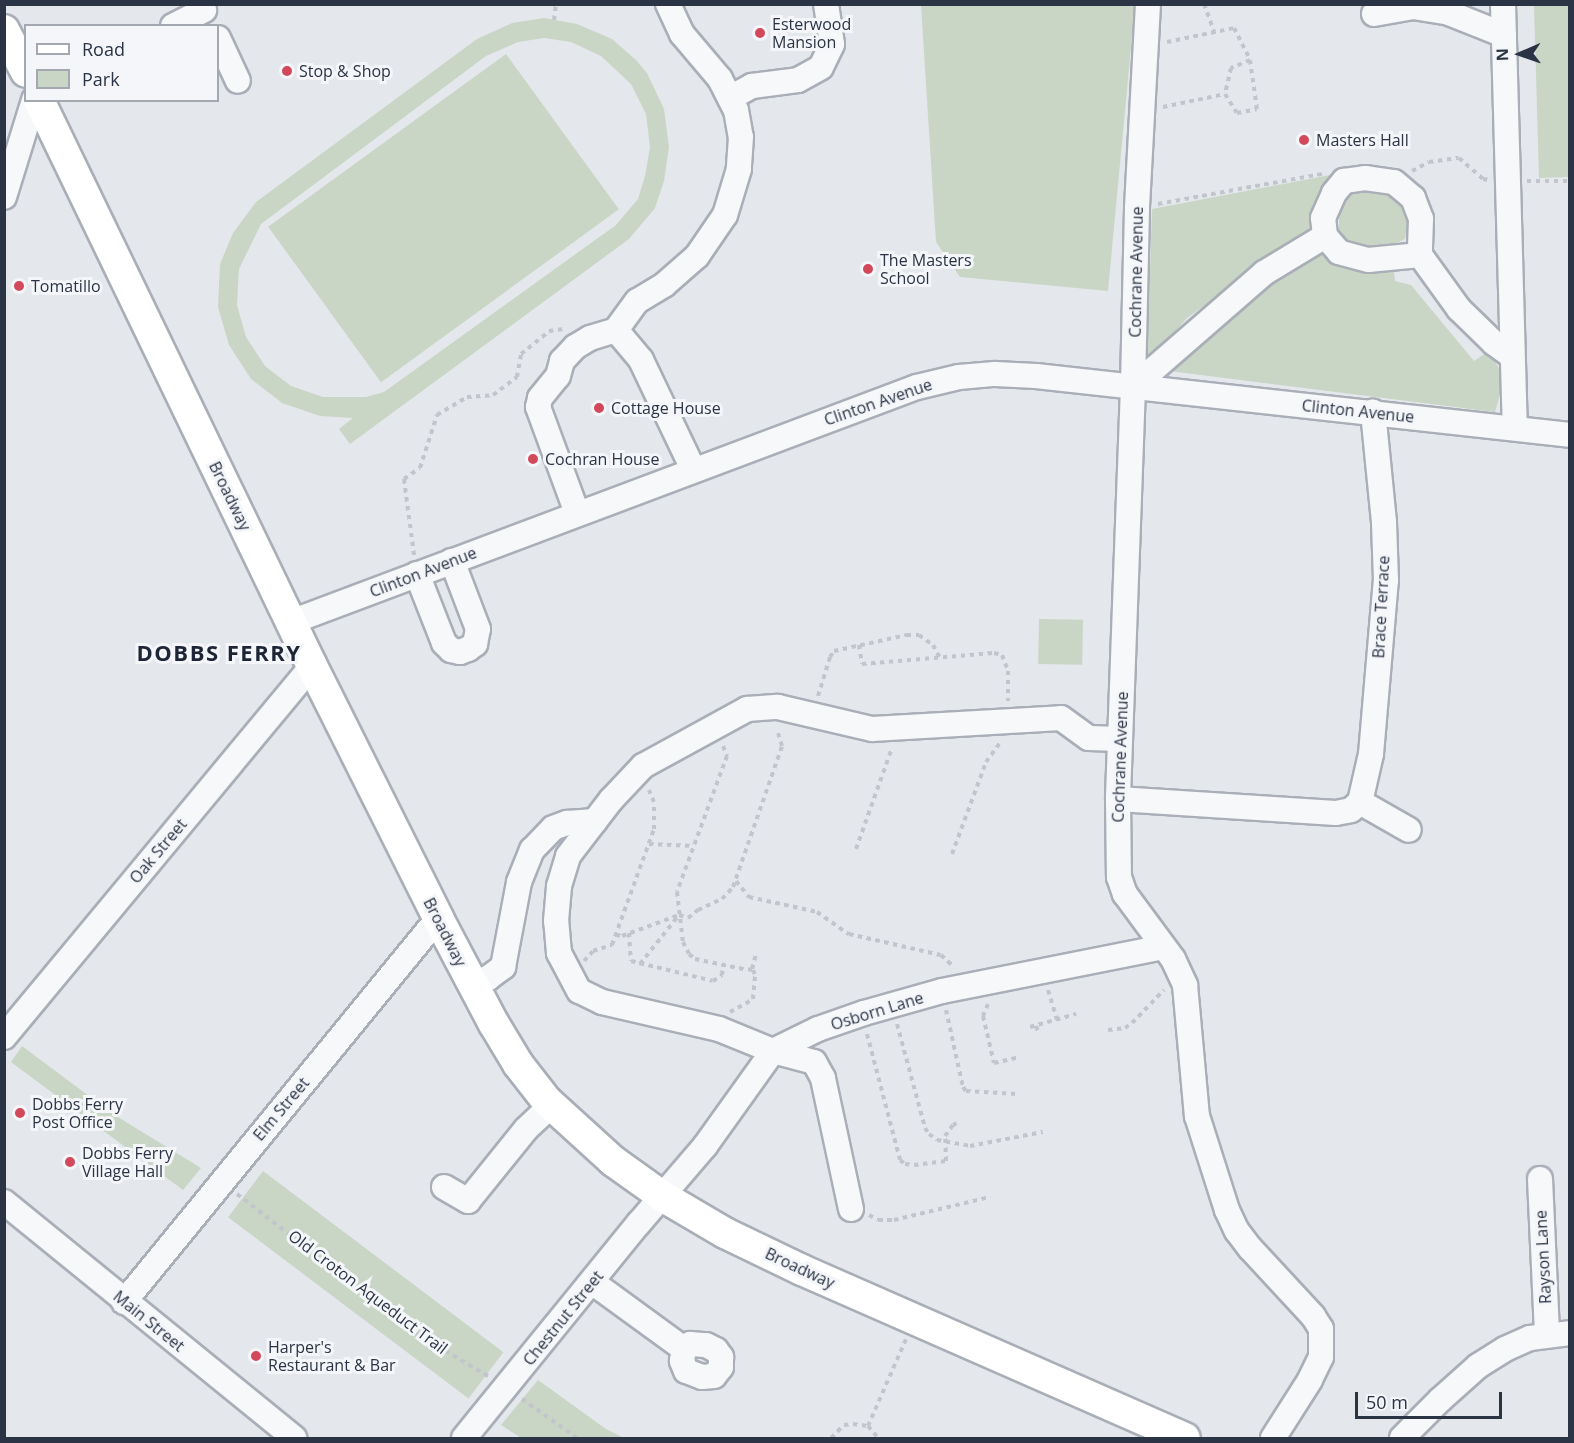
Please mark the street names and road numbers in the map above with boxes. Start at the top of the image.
street label: Cochrane Avenue [1125,206,1147,338]
street label: Clinton Avenue [821,375,935,429]
street label: Clinton Avenue [1301,396,1415,426]
street label: Broadway [205,458,255,534]
street label: Clinton Avenue [367,543,479,601]
street label: Brace Terrace [1369,555,1393,659]
street label: Cochrane Avenue [1108,691,1132,823]
street label: Oak Street [125,815,191,887]
street label: Broadway [420,894,470,970]
street label: Osborn Lane [828,988,926,1034]
street label: Elm Street [249,1073,313,1145]
street label: Rayson Lane [1531,1210,1555,1304]
street label: Old Croton Aqueduct Trail [285,1226,451,1358]
street label: Broadway [762,1244,838,1292]
street label: Chestnut Street [519,1267,607,1369]
street label: Main Street [110,1286,188,1356]

